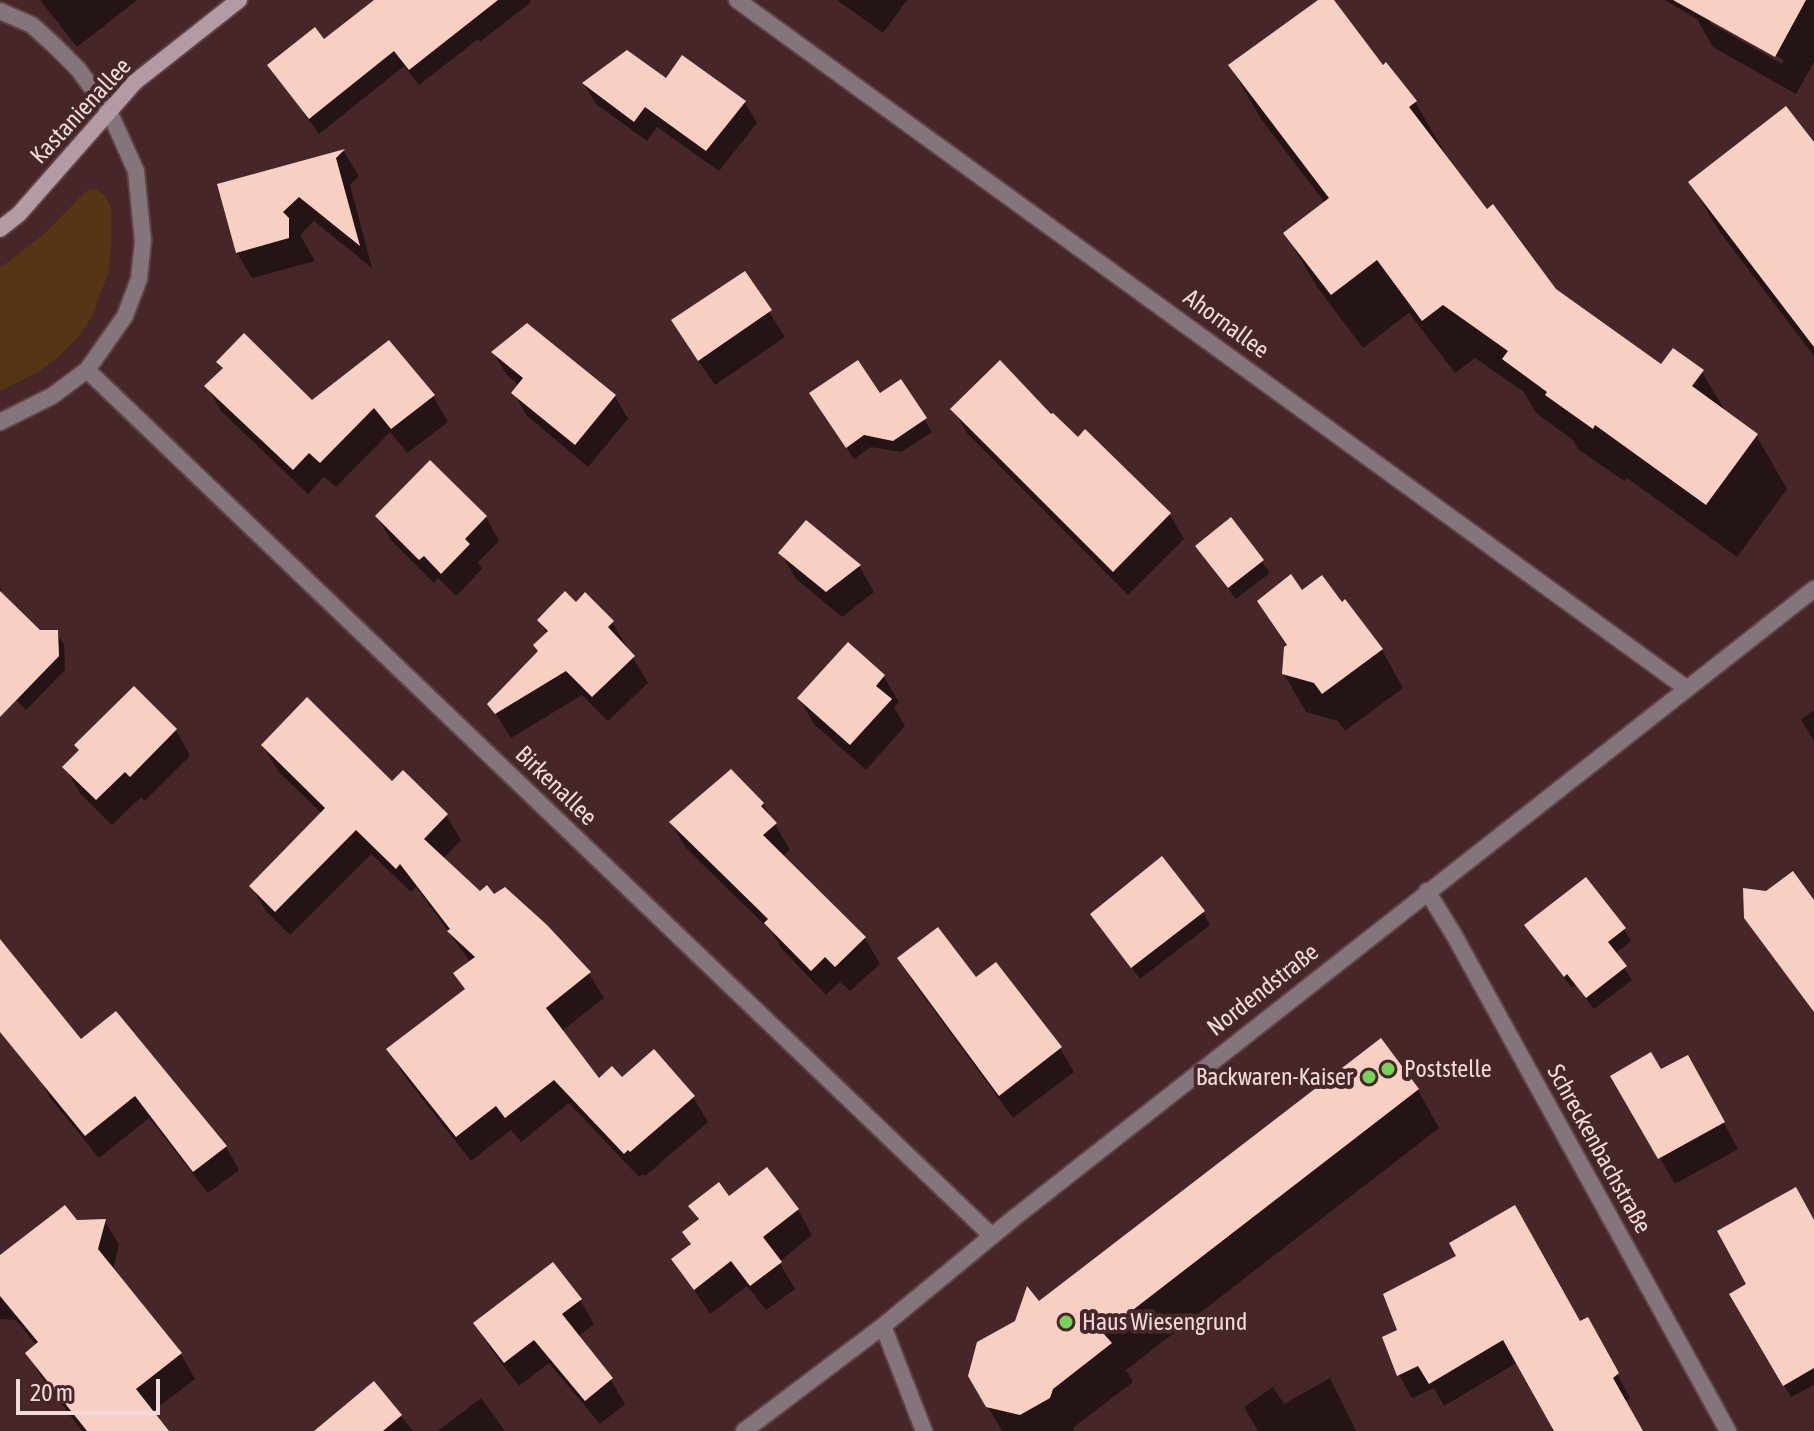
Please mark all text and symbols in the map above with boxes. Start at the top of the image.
street label: Kastanienallee [25,52,137,170]
street label: Ahornallee [1178,283,1274,365]
street label: Birkenallee [509,740,603,832]
street label: Nordendstraße [1202,938,1324,1042]
place label: Poststelle [1404,1055,1492,1083]
marker: Poststelle [1379,1060,1397,1078]
street label: Schreckenbachstraße [1541,1060,1657,1238]
place label: Backwaren-Kaiser [1196,1063,1353,1091]
marker: Backwaren-Kaiser [1360,1068,1378,1086]
place label: Haus Wiesengrund [1082,1308,1247,1336]
marker: Haus Wiesengrund [1057,1313,1075,1331]
scale bar [20,1363,164,1413]
text: 20 m [30,1379,73,1406]

